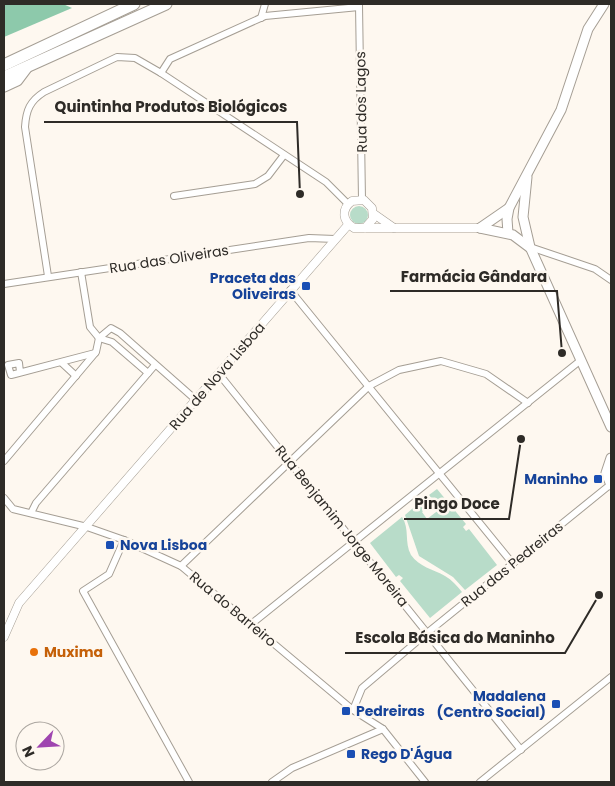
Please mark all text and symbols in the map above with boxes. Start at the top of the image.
street label: Rua dos Lagos [350,51,372,153]
callout: Quintinha Produtos Biológicos [44,92,297,122]
text: Quintinha Produtos Biológicos [55,96,287,117]
street label: Rua das Oliveiras [108,240,230,278]
callout: Farmácia Gândara [390,261,557,291]
text: Farmácia Gândara [401,266,547,287]
place label: Praceta das Oliveiras [210,268,296,304]
marker: Praceta das Oliveiras [300,280,312,292]
street label: Rua de Nova Lisboa [164,318,270,434]
street label: Rua Benjamim Jorge Moreira [271,441,413,611]
place label: Maninho [524,469,588,489]
marker: Maninho [592,473,604,485]
callout: Pingo Doce [404,489,509,519]
text: Pingo Doce [414,493,500,514]
street label: Rua das Pedreiras [457,517,567,611]
place label: Nova Lisboa [120,535,207,555]
marker: Nova Lisboa [104,539,116,551]
street label: Rua do Barreiro [185,567,281,651]
callout: Escola Básica do Maninho [345,623,565,653]
text: Escola Básica do Maninho [355,627,555,648]
place label: Muxima [44,642,103,662]
marker: Muxima [28,646,40,658]
place label: Madalena (Centro Social) [437,686,546,722]
marker: Madalena (Centro Social) [550,698,562,710]
place label: Pedreiras [356,701,425,721]
marker: Pedreiras [340,705,352,717]
north arrow [15,721,65,771]
text: N [17,742,40,760]
place label: Rego D'Água [361,744,452,764]
marker: Rego D'Água [345,748,357,760]

